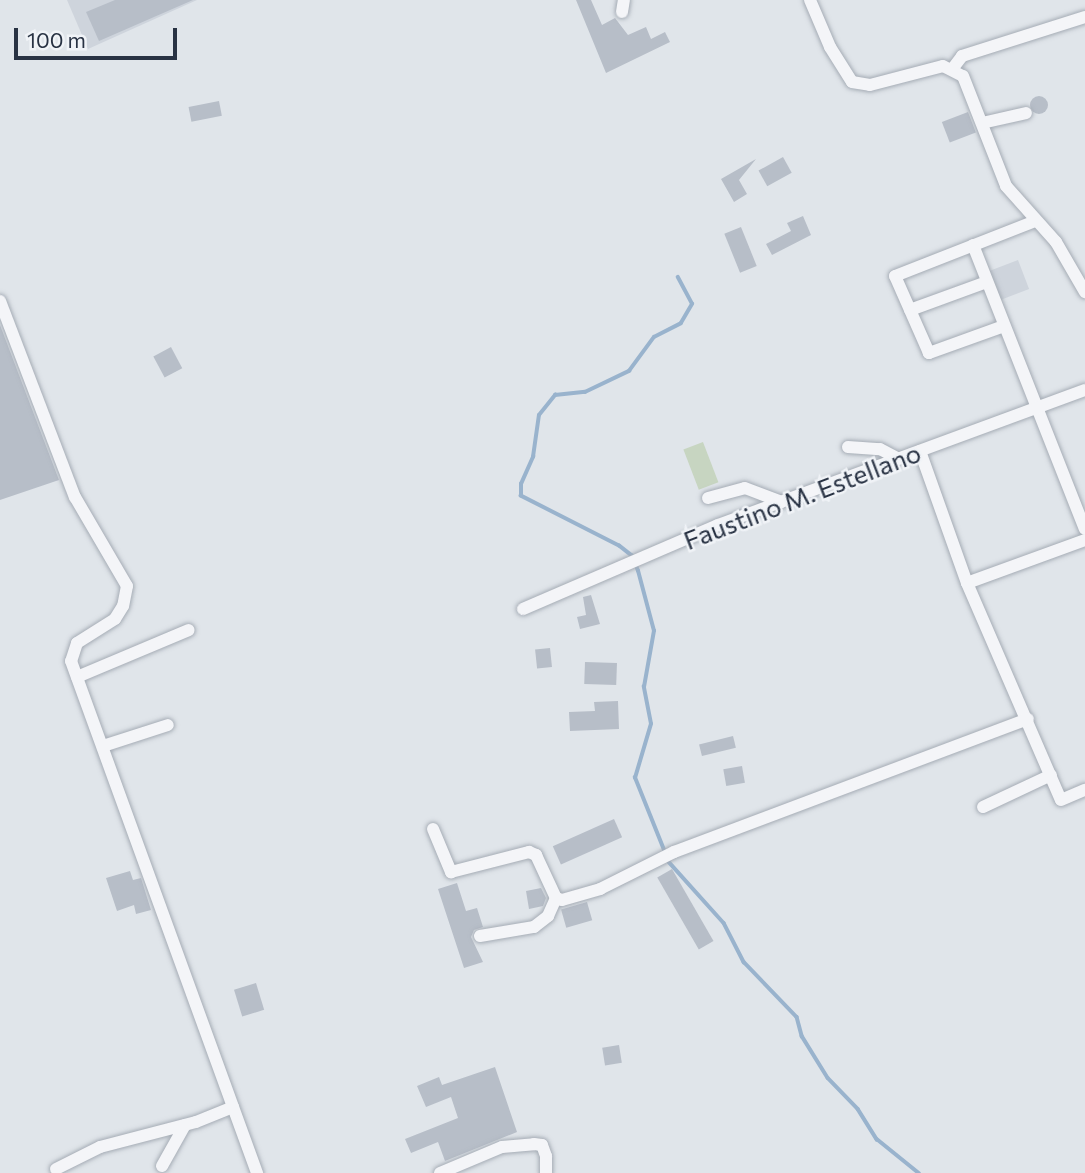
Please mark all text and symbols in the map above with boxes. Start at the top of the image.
scale bar [18,14,180,58]
text: 100 m [27,27,86,52]
street label: Faustino M. Estellano [679,436,925,556]

